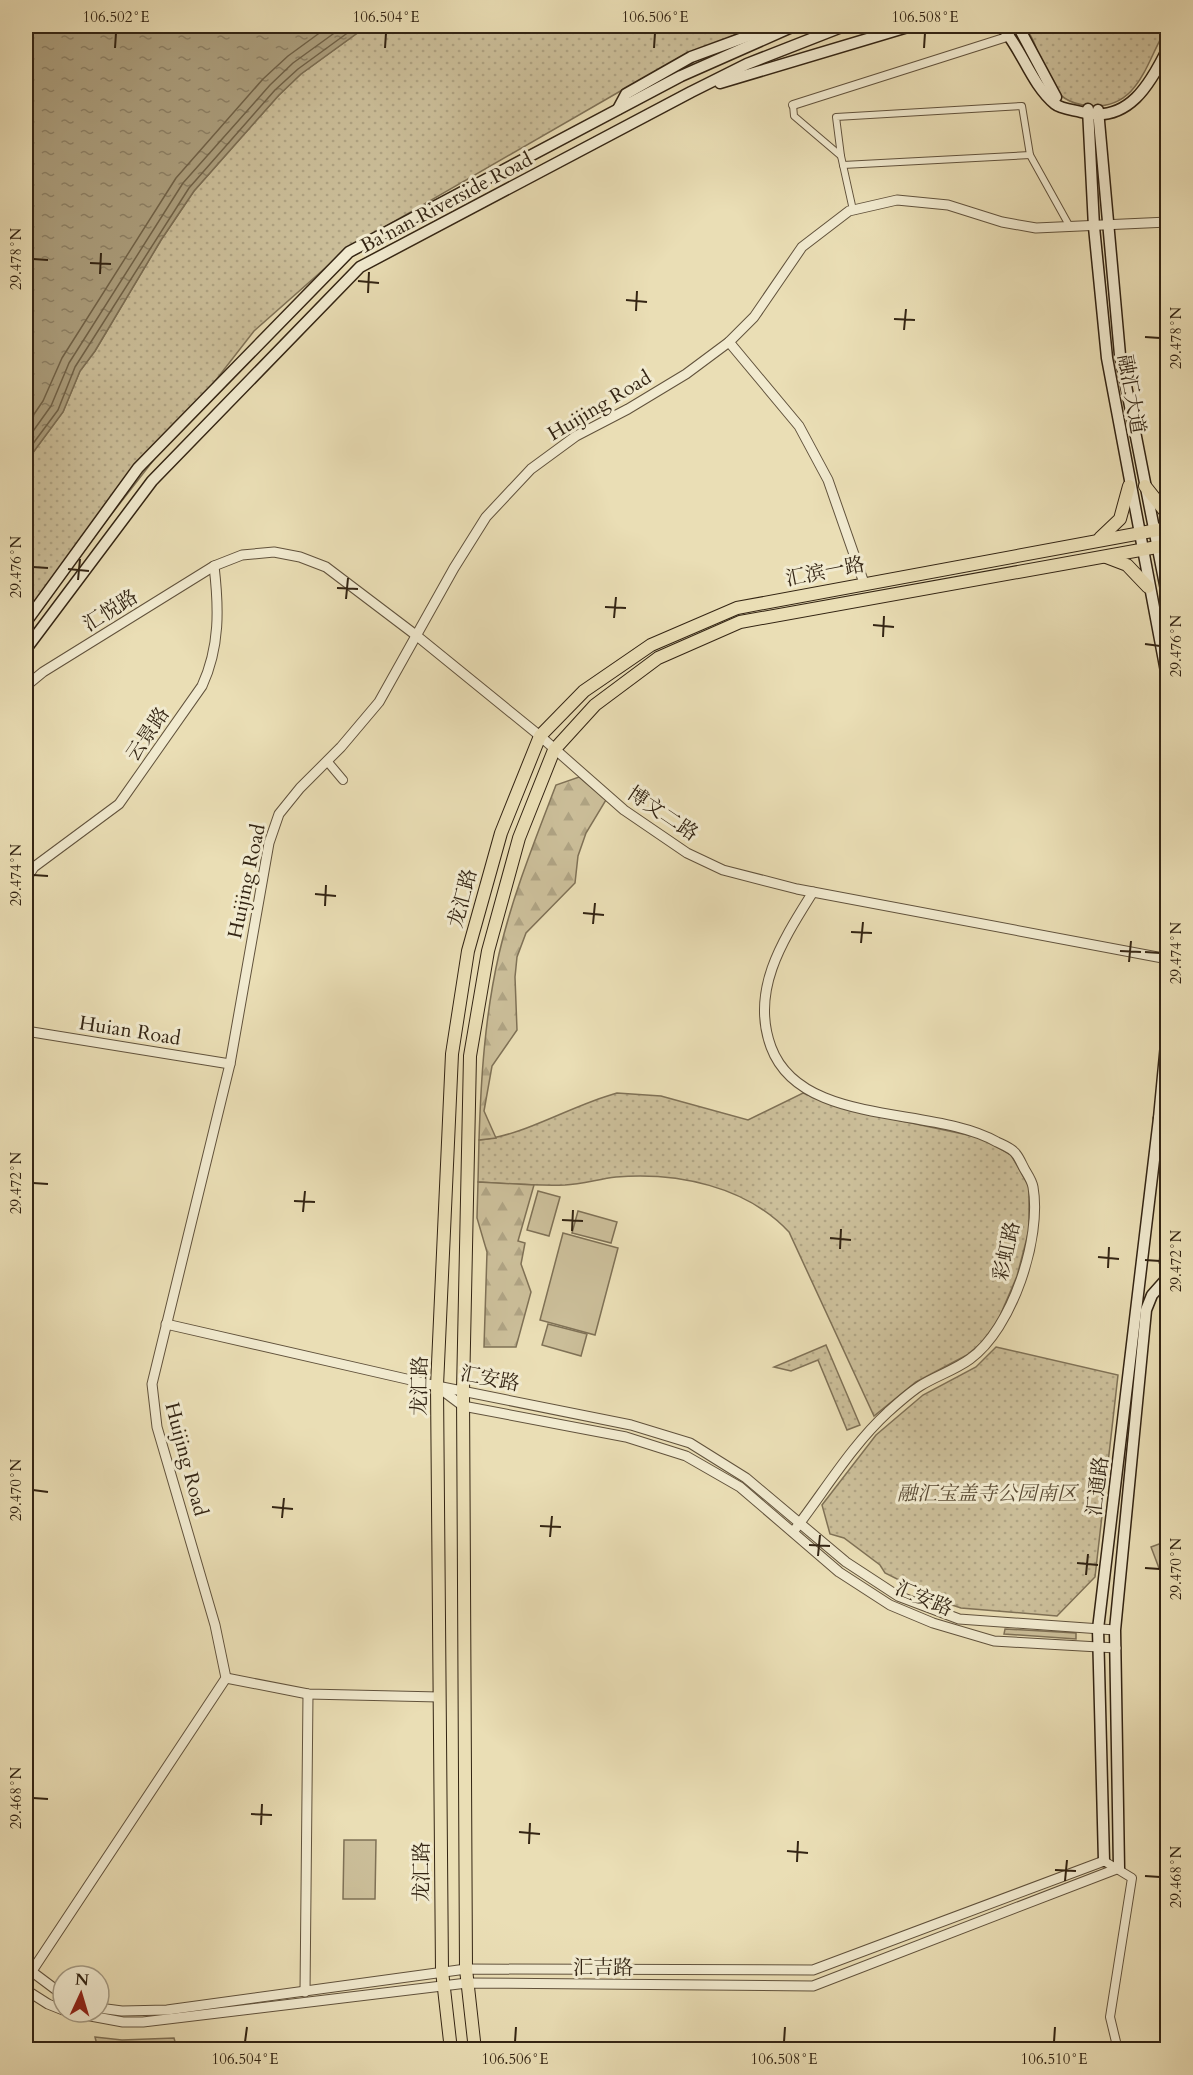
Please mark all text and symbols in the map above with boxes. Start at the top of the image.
text: 106.502°E [83,7,149,27]
text: 106.504°E [353,7,419,27]
text: 106.506°E [622,7,688,27]
text: 106.508°E [892,7,958,27]
street label: Ba'nan Riverside Road [356,146,537,259]
text: 29.478°N [6,227,26,290]
text: 29.478°N [1166,306,1186,369]
street label: 融汇大道 [1111,352,1152,436]
street label: Huijing Road [542,364,656,447]
text: 29.476°N [6,535,26,598]
street label: 汇滨一路 [783,551,867,592]
street label: 汇悦路 [78,583,143,638]
text: 29.476°N [1166,614,1186,677]
street label: 云景路 [119,702,175,767]
street label: 博文二路 [622,780,703,847]
street label: Huijing Road [221,821,272,941]
text: 29.474°N [6,843,26,906]
street label: 龙汇路 [442,866,483,931]
text: 29.474°N [1166,921,1186,984]
street label: Huian Road [77,1009,183,1052]
text: 29.472°N [6,1151,26,1214]
street label: 彩虹路 [987,1219,1026,1283]
text: 29.472°N [1166,1229,1186,1292]
street label: 龙汇路 [405,1356,434,1416]
street label: 汇安路 [458,1360,522,1397]
street label: Huijing Road [158,1399,215,1519]
street label: 汇通路 [1080,1455,1115,1517]
text: 29.470°N [6,1458,26,1521]
park label: 融汇宝盖寺公园南区 [897,1480,1080,1507]
text: 29.470°N [1166,1537,1186,1600]
street label: 汇安路 [891,1574,957,1623]
text: 29.468°N [6,1766,26,1829]
street label: 龙汇路 [408,1842,435,1902]
text: 29.468°N [1166,1845,1186,1908]
street label: 汇吉路 [573,1954,633,1981]
north arrow [51,1964,111,2024]
text: N [74,1969,90,1991]
text: 106.504°E [212,2049,278,2069]
text: 106.506°E [482,2049,548,2069]
text: 106.508°E [751,2049,817,2069]
text: 106.510°E [1021,2049,1087,2069]

